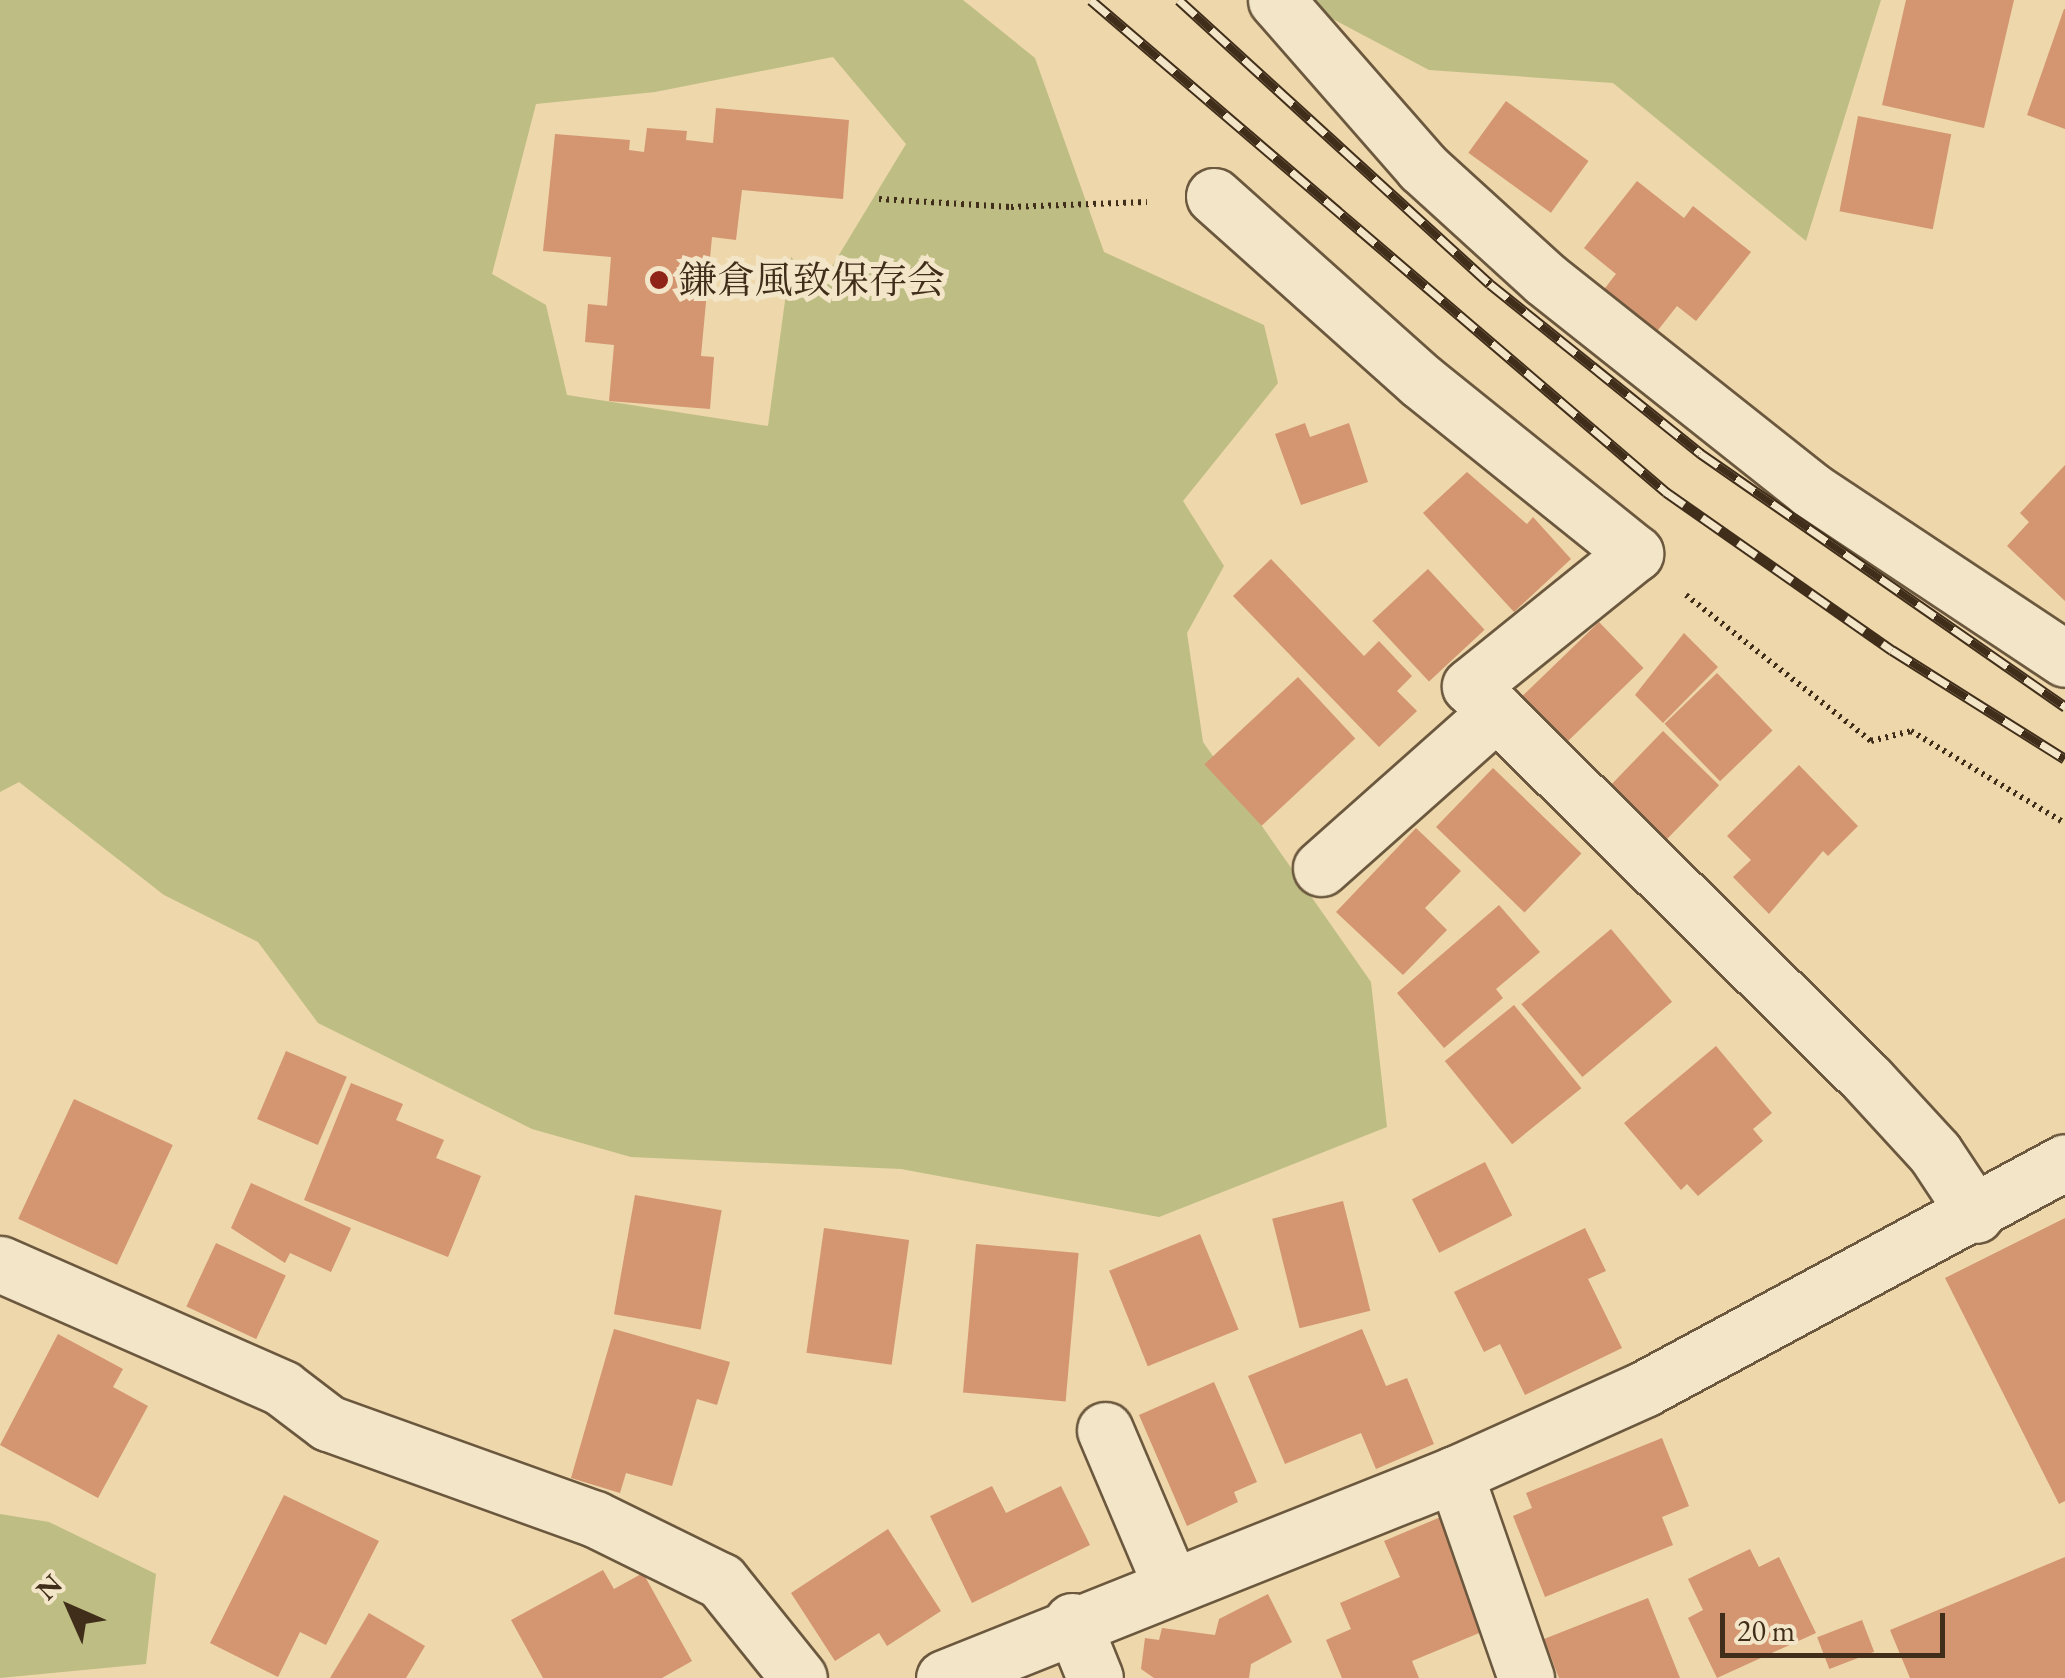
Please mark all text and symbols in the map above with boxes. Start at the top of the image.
place label: 鎌倉風致保存会 [679,257,945,303]
marker: 鎌倉風致保存会 [648,269,670,291]
north arrow [20,1558,120,1658]
text: N [28,1566,70,1608]
scale bar [1725,1593,1950,1655]
text: 20 m [1737,1611,1795,1650]

